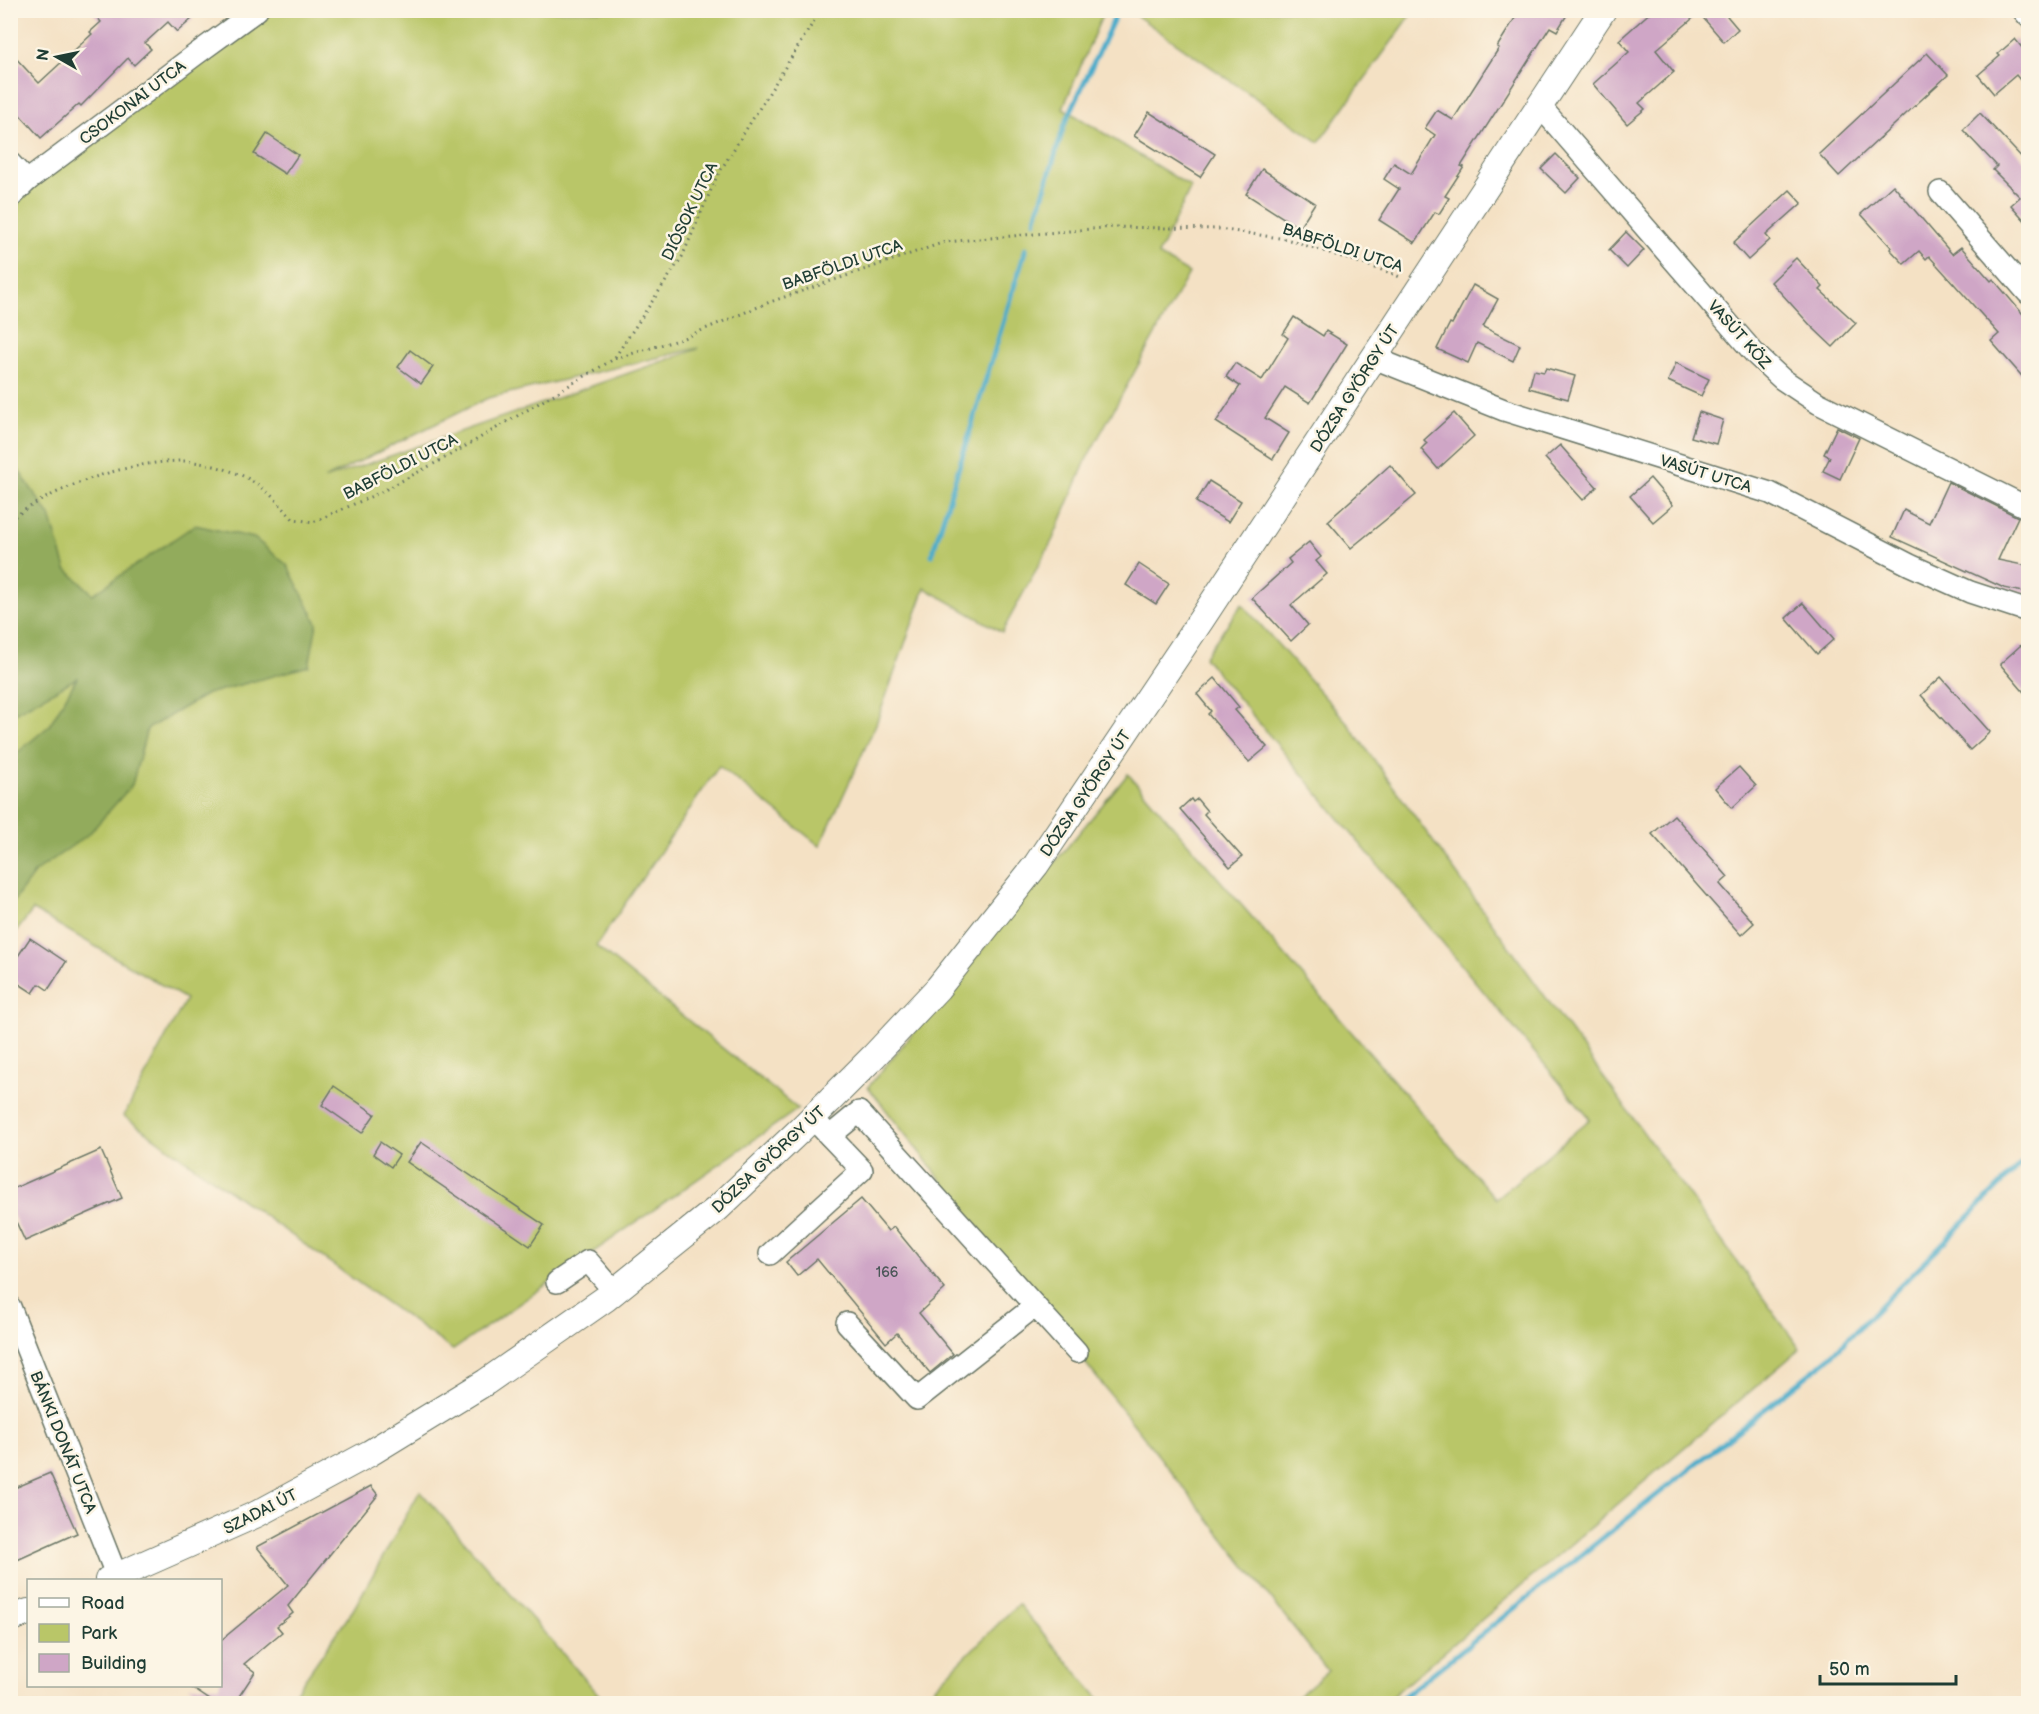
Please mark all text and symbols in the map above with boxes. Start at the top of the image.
north arrow [27,27,87,87]
text: N [33,47,54,62]
street label: CSOKONAI UTCA [76,57,190,149]
street label: DIÓSOK UTCA [657,158,722,264]
street label: BABFÖLDI UTCA [1280,218,1406,277]
street label: BABFÖLDI UTCA [779,234,905,295]
street label: VASÚT KÖZ [1703,296,1776,373]
street label: DÓZSA GYÖRGY ÚT [1305,320,1404,456]
street label: BABFÖLDI UTCA [339,428,461,504]
street label: VASÚT UTCA [1658,450,1754,497]
street label: DÓZSA GYÖRGY ÚT [1035,726,1136,861]
street label: DÓZSA GYÖRGY ÚT [707,1101,830,1218]
house number: 166 [876,1264,899,1281]
street label: BÁNKI DONÁT UTCA [25,1368,102,1517]
street label: SZADAI ÚT [220,1484,301,1539]
legend [27,1579,222,1687]
text: Road [81,1593,125,1614]
text: Park [81,1623,117,1644]
scale bar [1820,1648,1956,1686]
text: Building [81,1653,147,1674]
text: 50 m [1829,1659,1870,1680]

